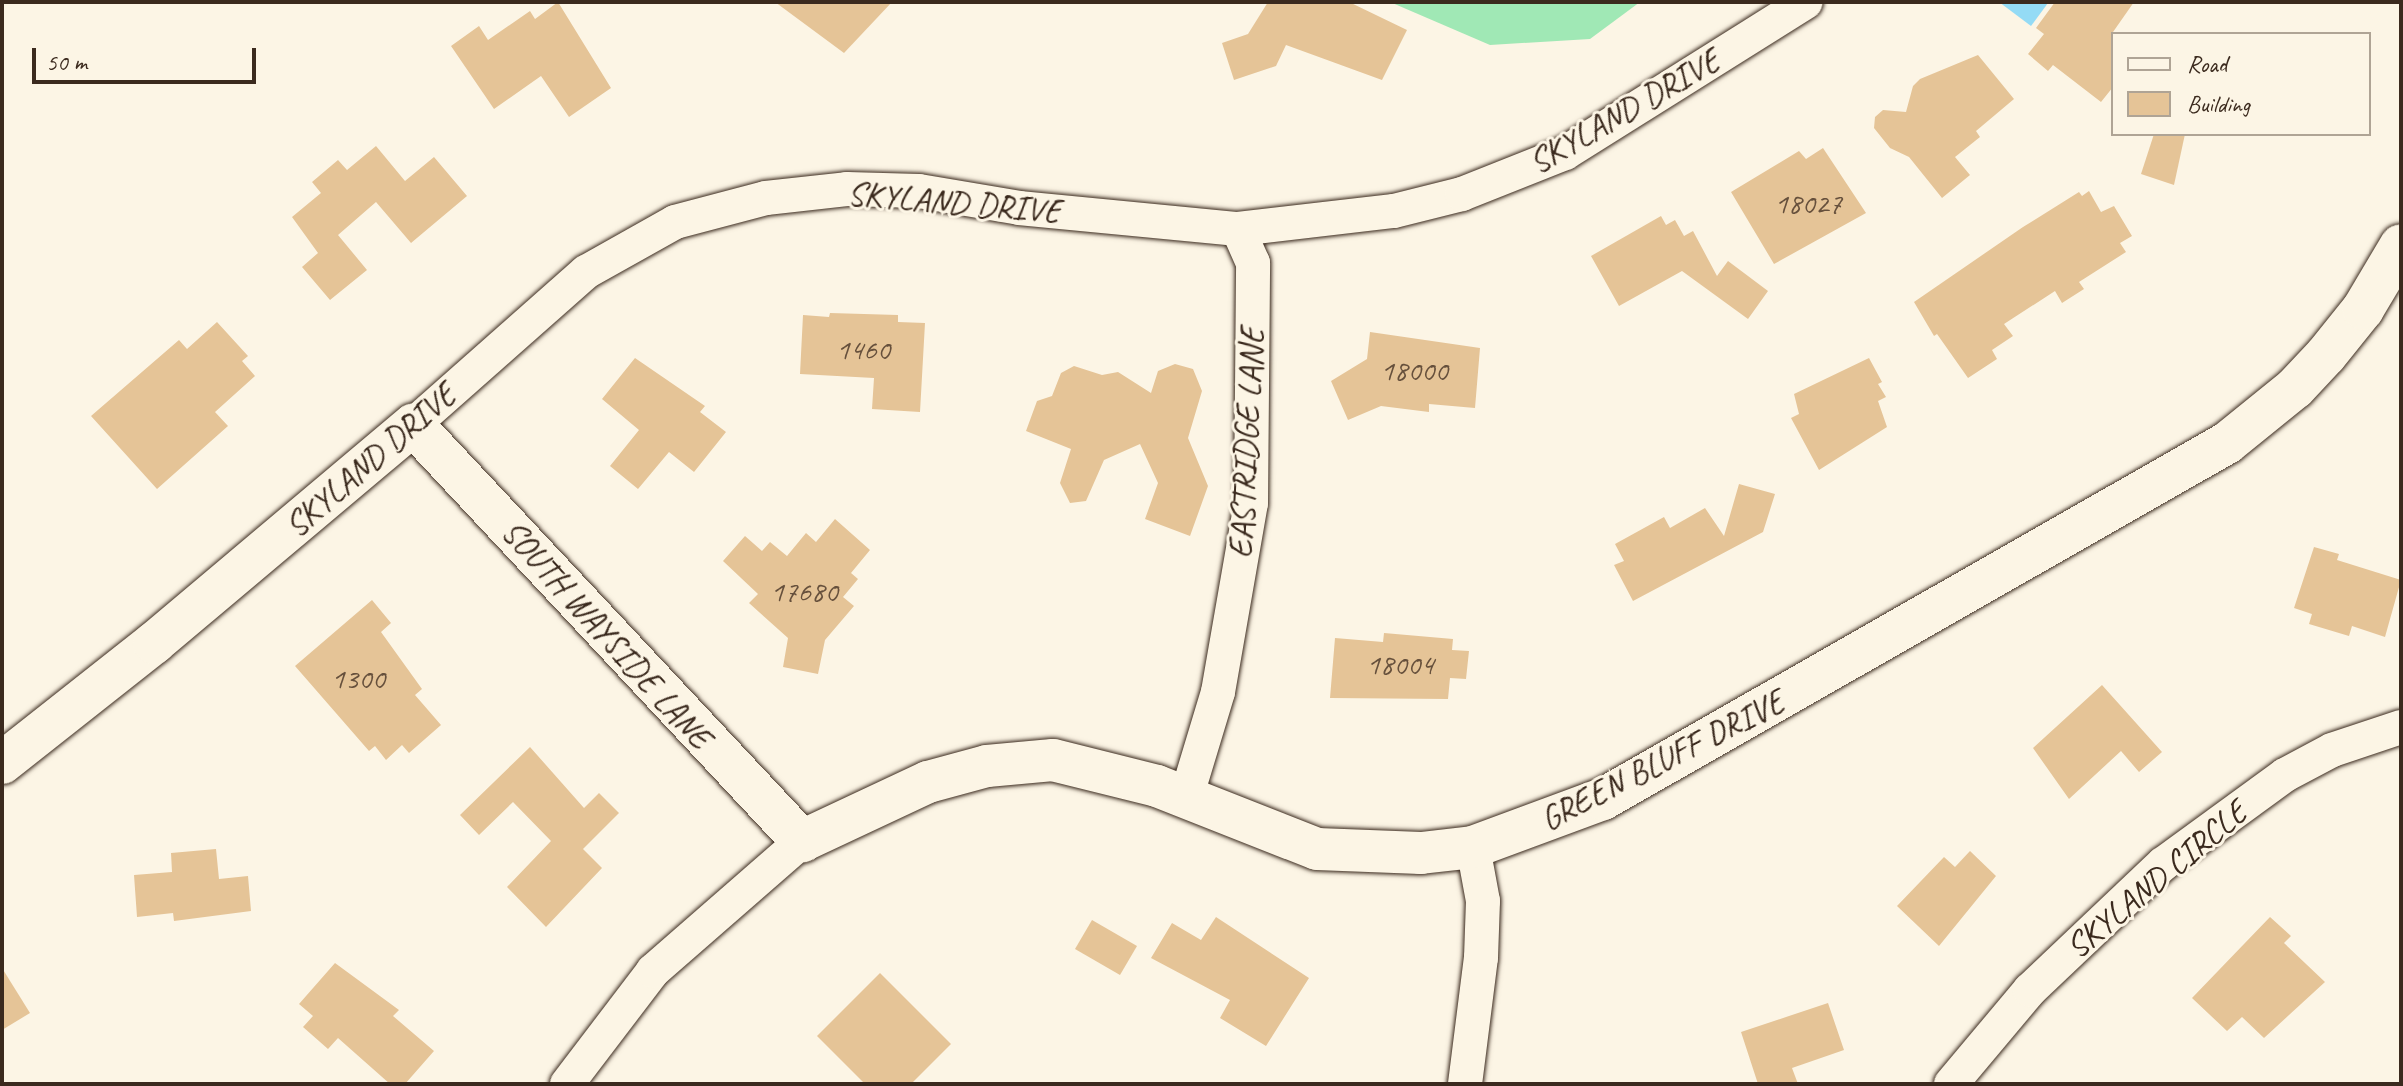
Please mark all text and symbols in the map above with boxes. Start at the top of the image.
scale bar [36,32,260,82]
legend [2111,32,2371,136]
street label: SKYLAND DRIVE [1521,40,1727,182]
text: 50 m [46,47,87,77]
text: Road [2187,49,2227,79]
text: Building [2187,89,2250,119]
street label: SKYLAND DRIVE [846,172,1062,232]
house number: 18027 [1774,185,1842,221]
street label: EASTRIDGE LANE [1220,327,1272,559]
house number: 1460 [836,331,890,367]
house number: 18000 [1380,352,1448,388]
street label: SKYLAND DRIVE [276,374,464,546]
street label: SOUTH WAYSIDE LANE [493,511,721,757]
house number: 17680 [770,573,838,609]
house number: 18004 [1366,646,1434,682]
house number: 1300 [331,660,385,696]
street label: GREEN BLUFF DRIVE [1533,681,1791,839]
street label: SKYLAND CIRCLE [2057,791,2255,967]

